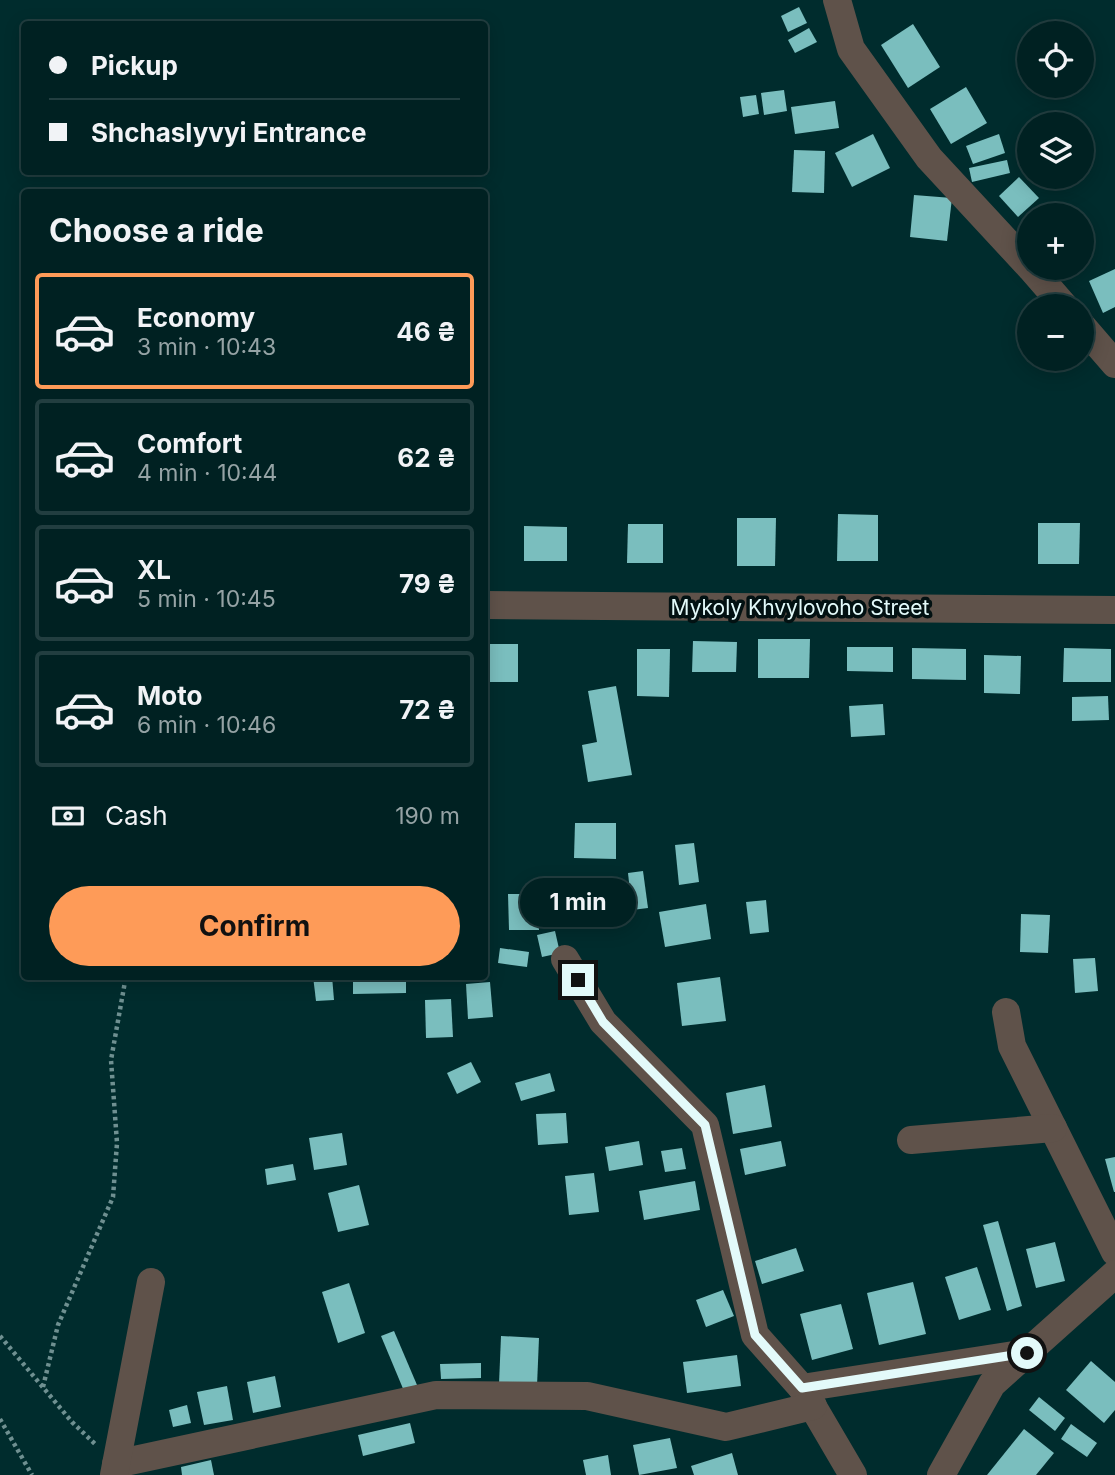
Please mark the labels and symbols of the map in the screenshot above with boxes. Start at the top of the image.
street label: Mykoly Khvylovoho Street [671,595,930,620]
callout: 1 min [520,878,636,928]
route end [562,964,594,996]
route start [1011,1337,1043,1369]

